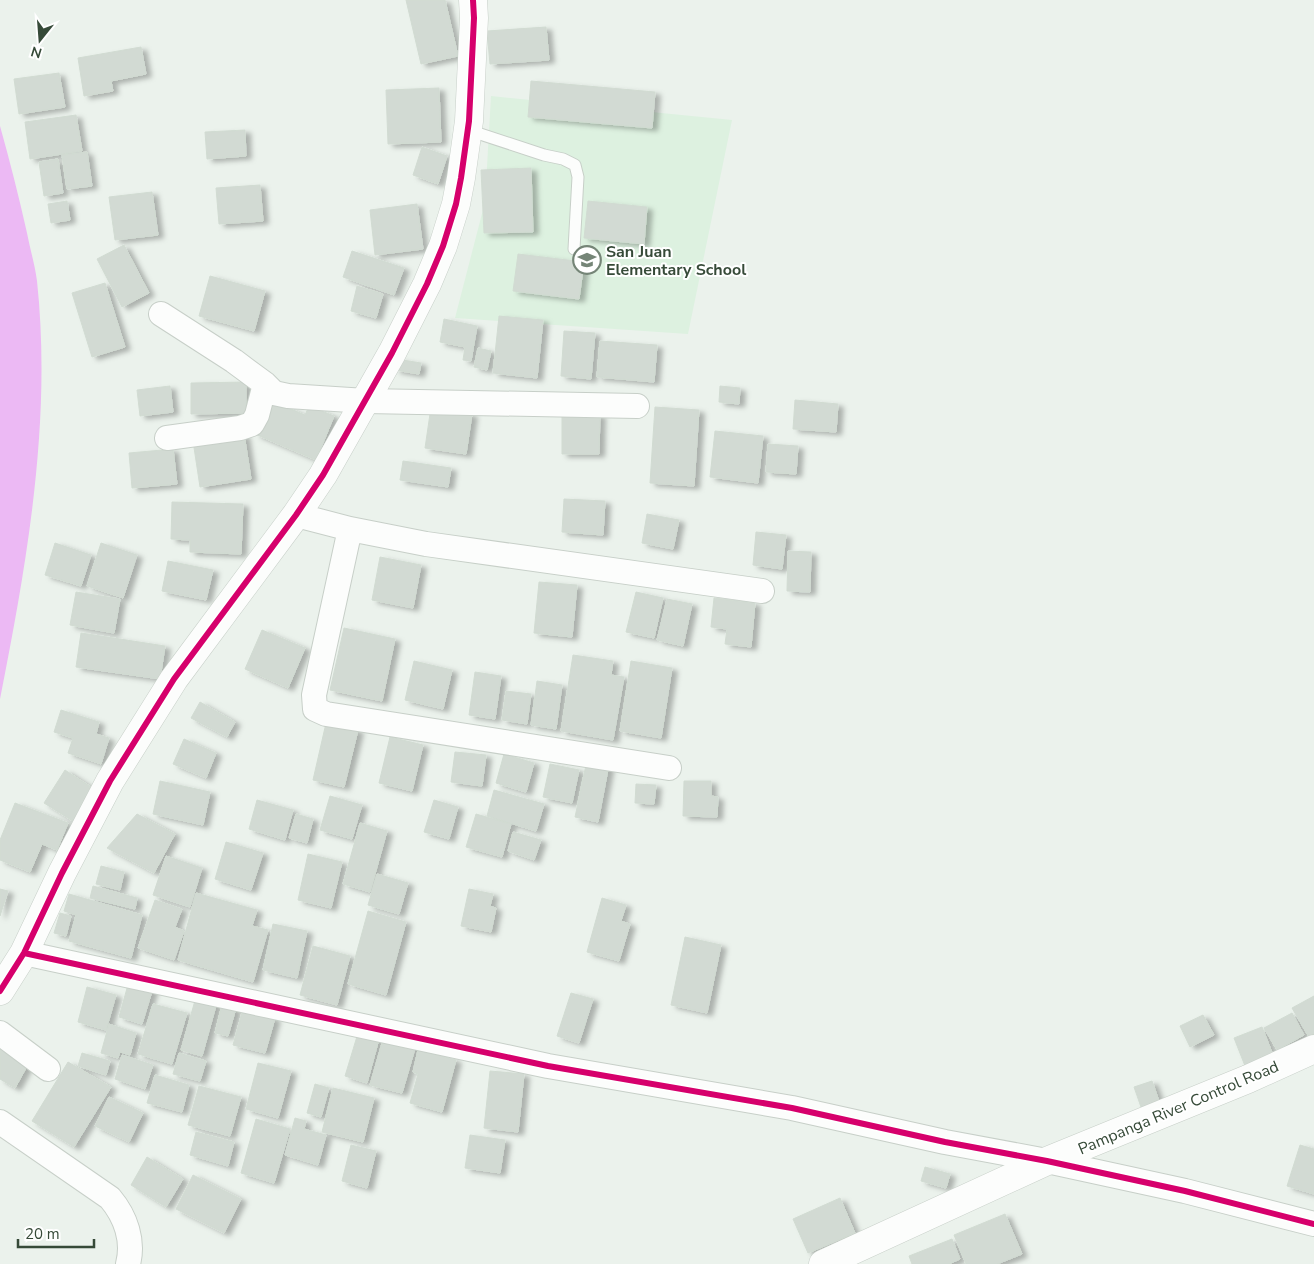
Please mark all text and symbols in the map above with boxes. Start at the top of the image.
north arrow [15,15,65,65]
text: N [29,41,44,63]
place label: San Juan Elementary School [606,241,746,281]
school or university icon: San Juan Elementary School [572,245,602,275]
street label: Pampanga River Control Road [1075,1056,1282,1160]
scale bar [18,1216,94,1248]
text: 20 m [25,1224,60,1244]

